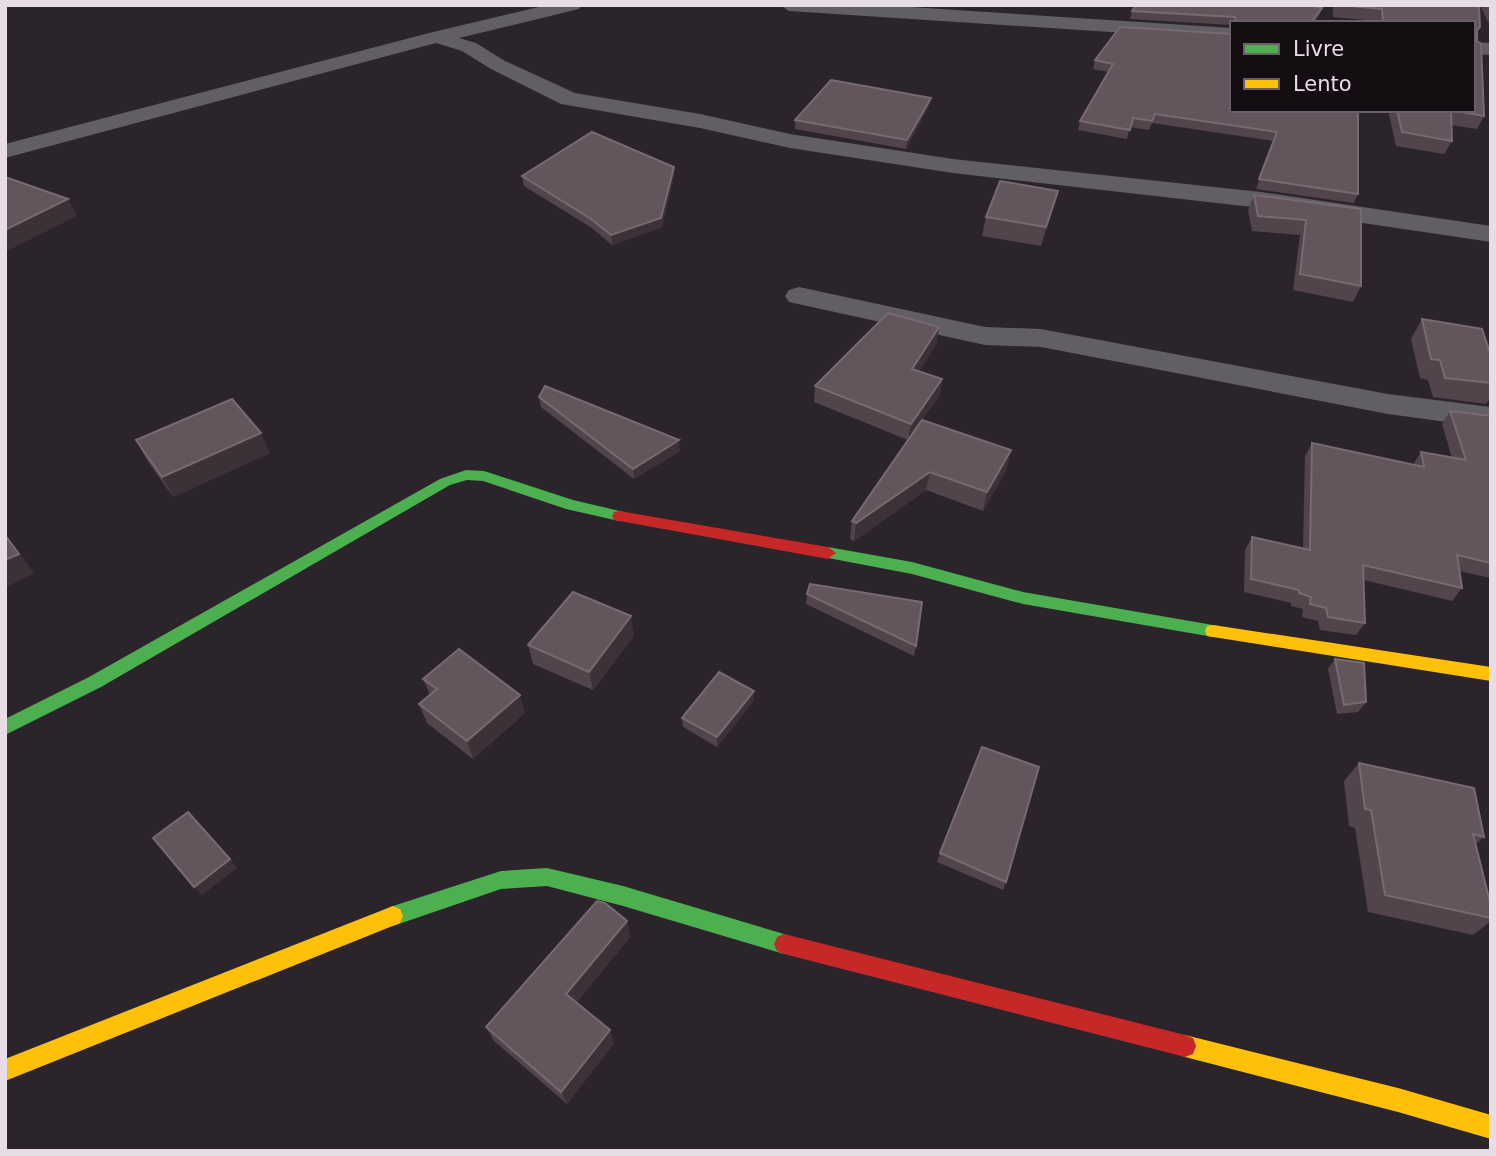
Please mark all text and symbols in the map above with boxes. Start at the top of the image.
legend [1230,21,1475,112]
text: Livre [1293,37,1344,61]
text: Lento [1293,72,1352,96]

